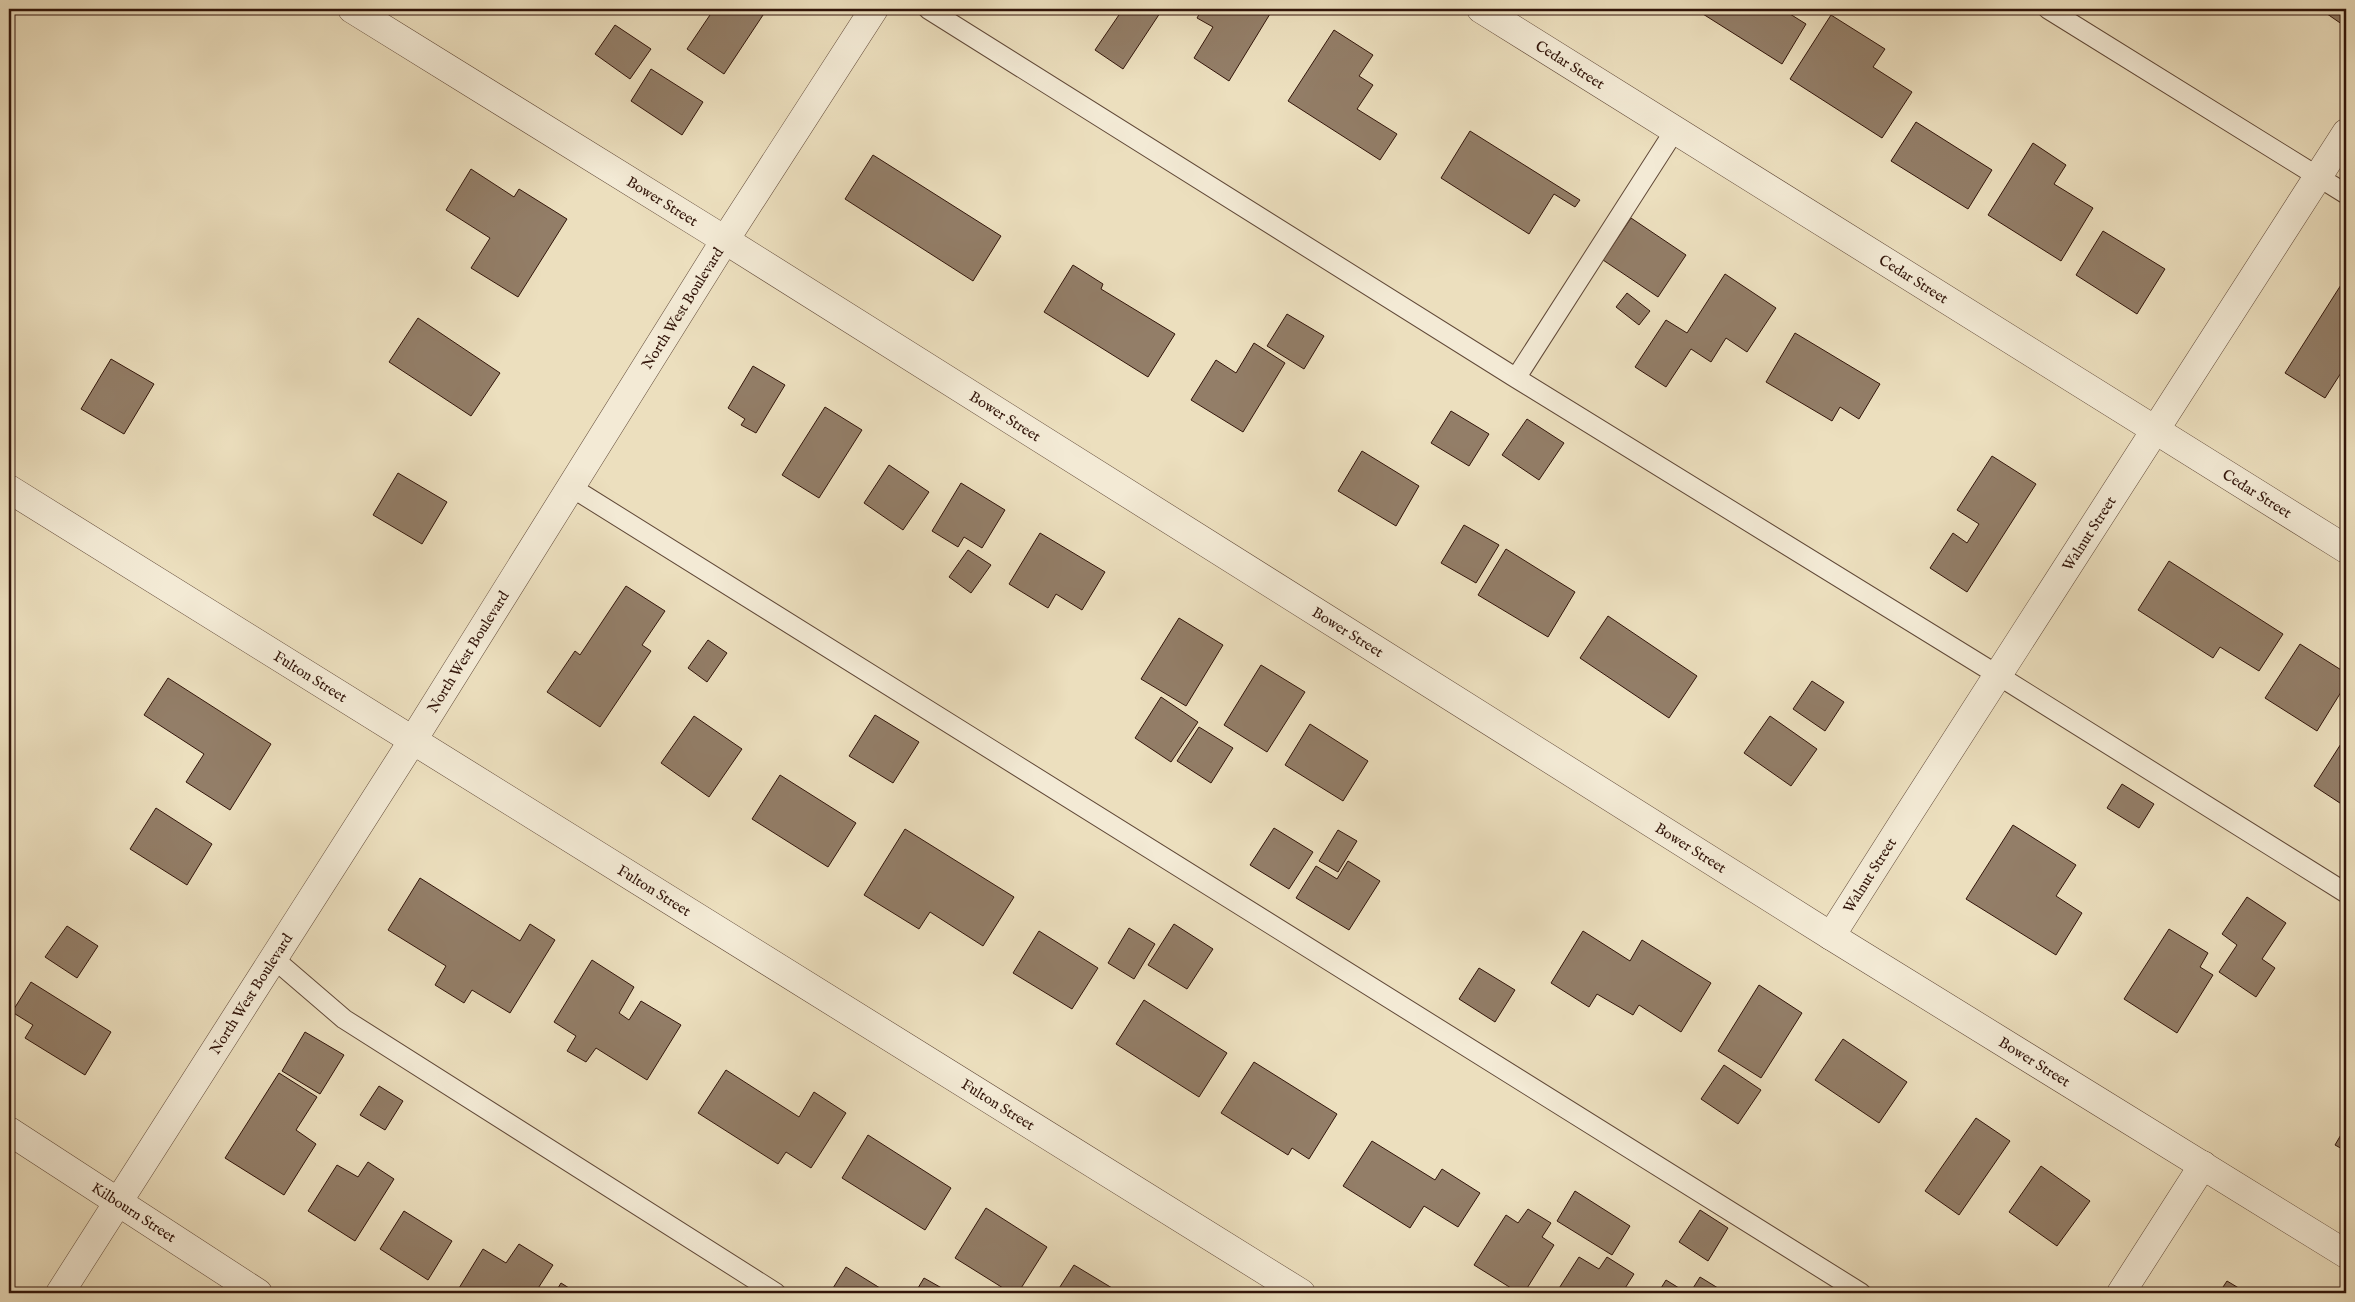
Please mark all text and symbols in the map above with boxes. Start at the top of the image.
street label: Cedar Street [1532,36,1608,93]
street label: Bower Street [623,172,702,230]
street label: North West Boulevard [637,243,728,373]
street label: Cedar Street [1875,250,1952,308]
street label: Bower Street [966,387,1044,446]
street label: Cedar Street [2219,465,2295,522]
street label: Walnut Street [2058,492,2120,575]
street label: North West Boulevard [423,587,514,716]
street label: Bower Street [1309,602,1387,662]
street label: Fulton Street [270,647,351,707]
street label: Bower Street [1651,818,1730,877]
street label: Walnut Street [1839,834,1900,916]
street label: Fulton Street [614,861,695,921]
street label: North West Boulevard [205,929,297,1058]
street label: Bower Street [1995,1032,2074,1091]
street label: Fulton Street [958,1075,1038,1135]
street label: Kilbourn Street [88,1178,180,1247]

